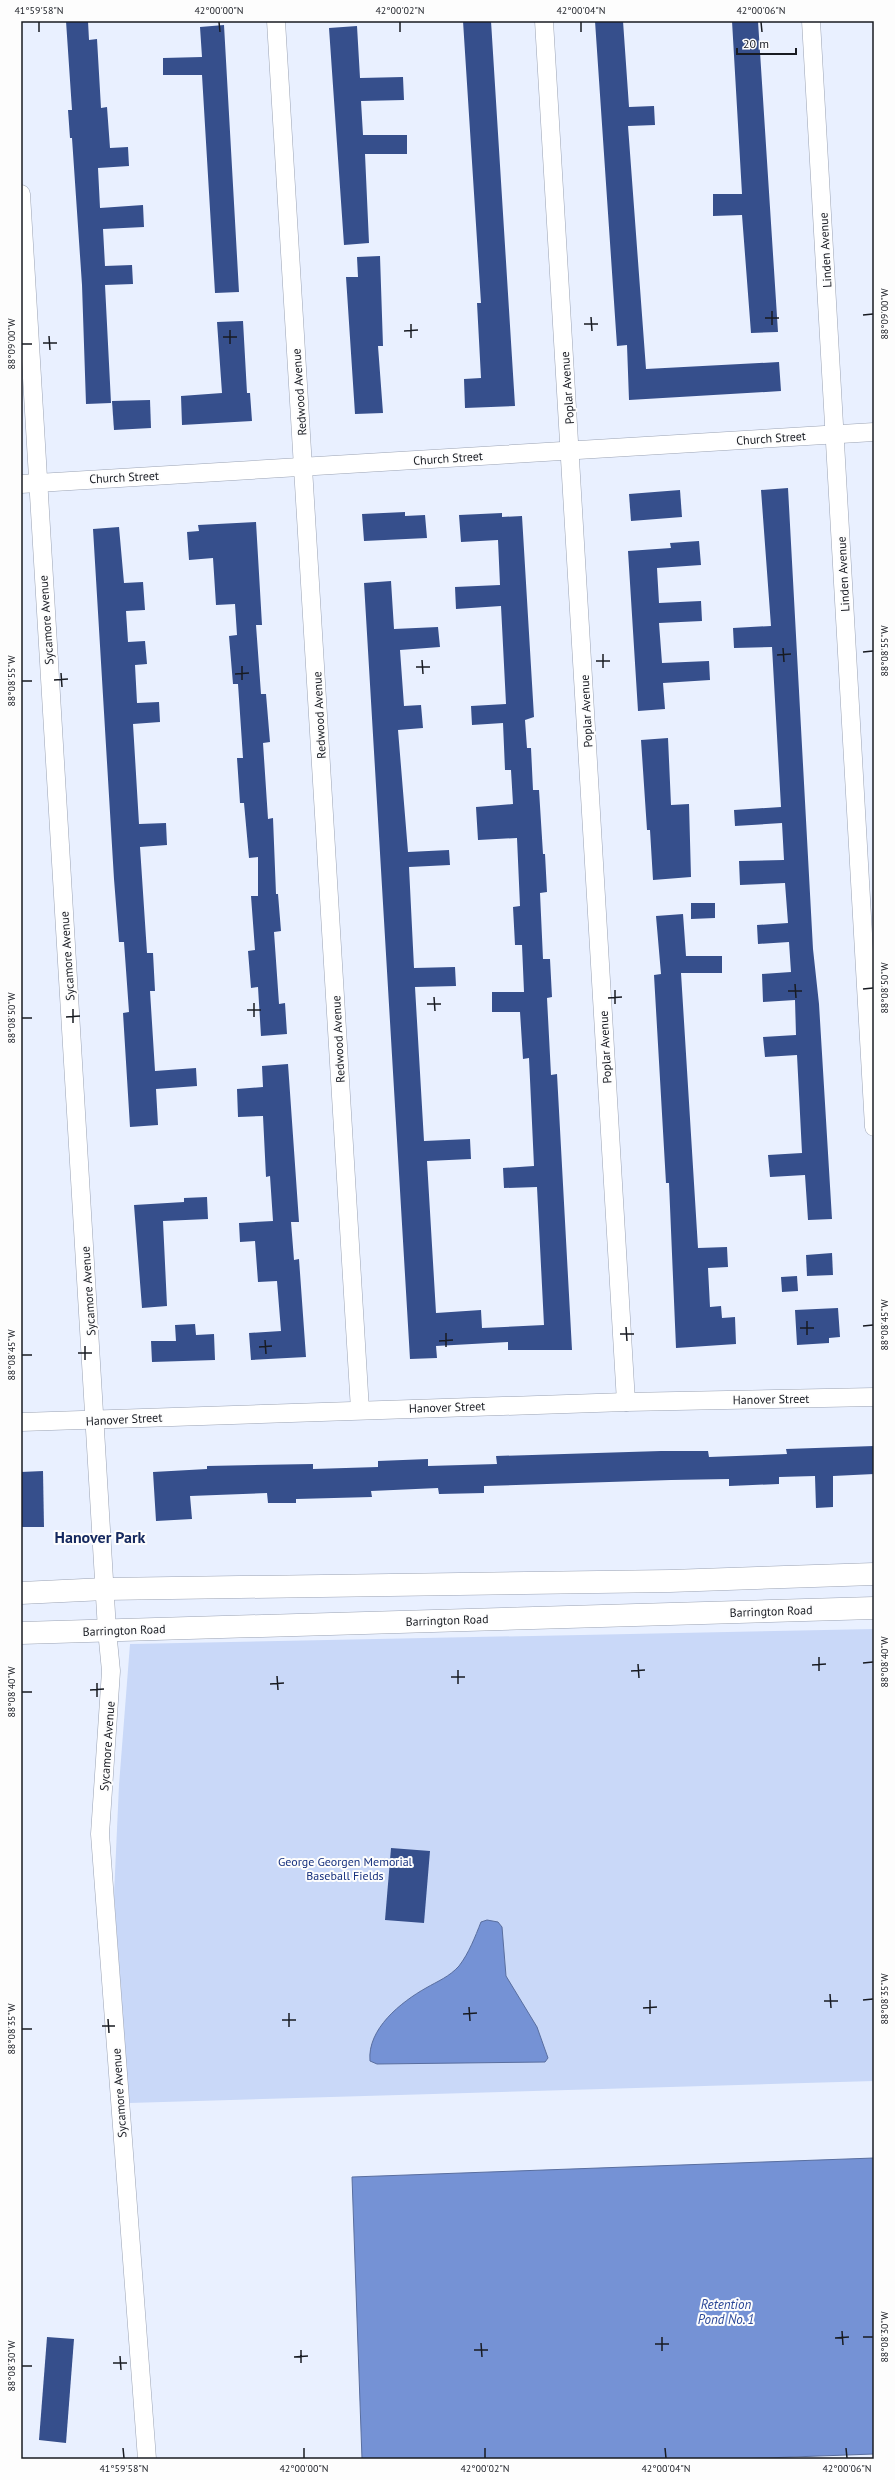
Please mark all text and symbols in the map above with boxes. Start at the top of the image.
text: 41°59'58"N [14,4,64,17]
text: 42°00'00"N [194,4,244,17]
text: 42°00'02"N [375,4,425,17]
text: 42°00'04"N [556,4,606,17]
text: 42°00'06"N [736,4,786,17]
scale bar [737,30,796,56]
text: 20 m [743,36,769,51]
street label: Linden Avenue [816,212,834,288]
text: 88°09'00"W [878,288,891,340]
text: 88°09'00"W [5,318,18,370]
street label: Redwood Avenue [288,348,310,436]
street label: Poplar Avenue [557,351,577,425]
street label: Church Street [736,428,806,448]
street label: Church Street [413,448,483,468]
street label: Church Street [89,468,159,486]
street label: Linden Avenue [834,536,852,612]
street label: Sycamore Avenue [35,575,57,665]
text: 88°08'55"W [878,625,891,677]
text: 88°08'55"W [5,655,18,707]
street label: Redwood Avenue [309,671,329,759]
street label: Poplar Avenue [577,674,595,748]
street label: Sycamore Avenue [56,911,78,1001]
text: 88°08'50"W [878,962,891,1014]
text: 88°08'50"W [5,992,18,1044]
street label: Redwood Avenue [328,995,348,1083]
street label: Poplar Avenue [596,1010,614,1084]
street label: Sycamore Avenue [77,1246,99,1336]
text: 88°08'45"W [878,1299,891,1351]
text: 88°08'45"W [5,1329,18,1381]
street label: Hanover Street [733,1391,809,1407]
street label: Hanover Street [408,1398,486,1416]
street label: Hanover Street [85,1410,163,1428]
district label: Hanover Park [55,1527,146,1547]
street label: Barrington Road [729,1602,813,1620]
street label: Barrington Road [405,1611,489,1629]
street label: Barrington Road [82,1621,166,1639]
text: 88°08'40"W [878,1636,891,1688]
text: 88°08'40"W [5,1666,18,1718]
street label: Sycamore Avenue [96,1701,118,1791]
park label: George Georgen Memorial Baseball Fields [278,1854,413,1883]
text: 88°08'35"W [878,1973,891,2025]
text: 88°08'35"W [5,2003,18,2055]
street label: Sycamore Avenue [108,2048,130,2138]
water label: Retention Pond No. 1 [698,2296,754,2328]
text: 88°08'30"W [878,2311,891,2363]
text: 88°08'30"W [5,2340,18,2392]
text: 41°59'58"N [99,2462,149,2475]
text: 42°00'00"N [279,2462,329,2475]
text: 42°00'02"N [460,2462,510,2475]
text: 42°00'04"N [641,2462,691,2475]
text: 42°00'06"N [822,2462,872,2475]

